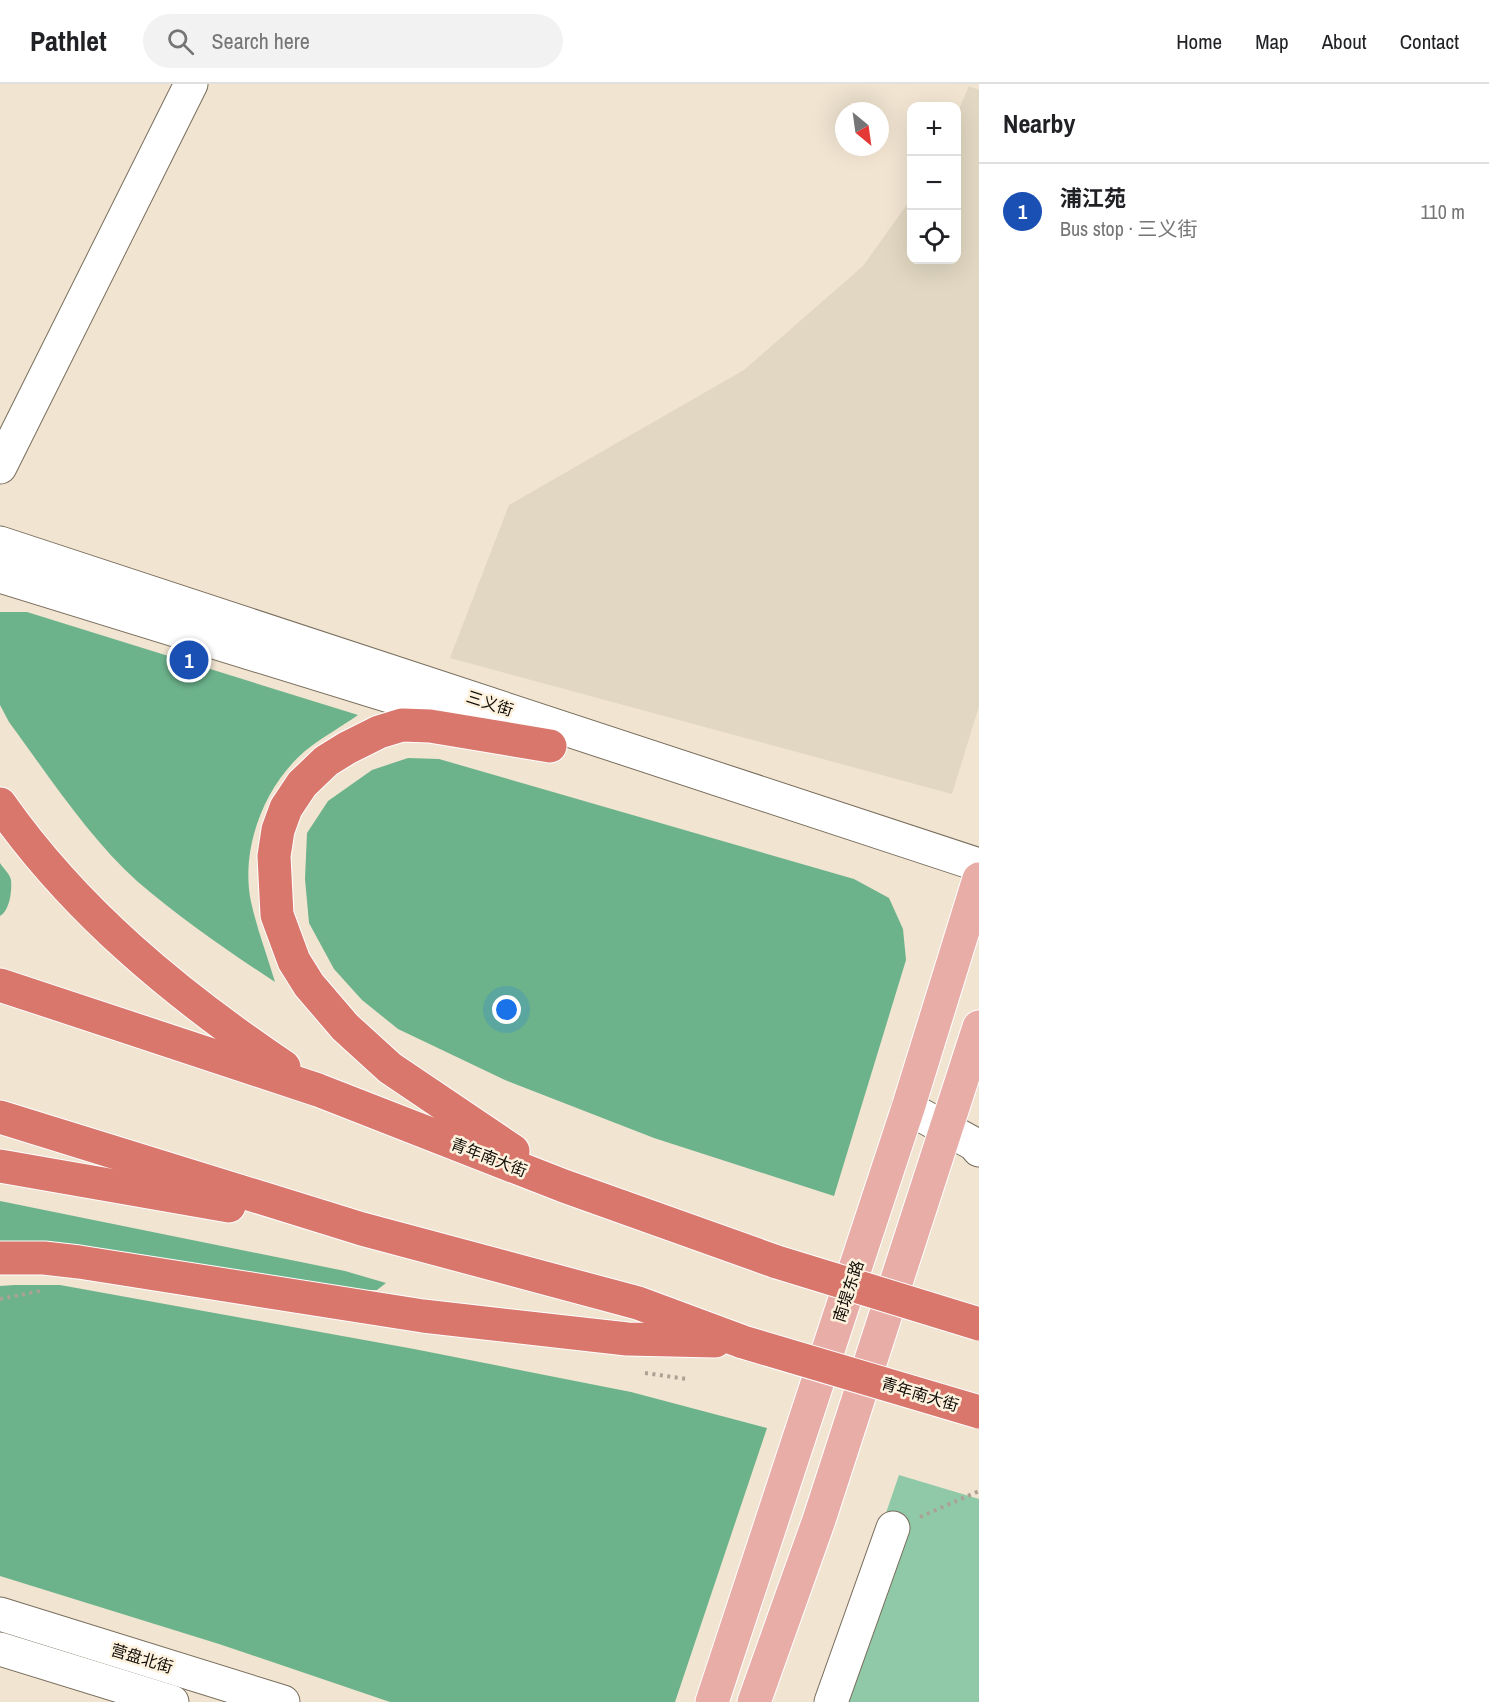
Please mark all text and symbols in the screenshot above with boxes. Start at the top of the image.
search box [143,14,563,68]
text: Pathlet [30,22,107,60]
icon: search [164,25,197,58]
text: Search here [212,26,310,56]
text: Home [1176,27,1222,56]
text: Map [1255,27,1289,56]
text: About [1322,27,1367,56]
text: Contact [1400,27,1459,56]
north arrow [835,102,889,156]
map controls [907,102,961,264]
button: + [907,102,961,156]
text: Nearby [1003,106,1075,141]
button: − [907,156,961,210]
text: 浦江苑 [1060,183,1126,213]
text: 1 [1018,198,1027,225]
text: 110 m [1421,198,1465,225]
button: locate [907,210,961,264]
text: Bus stop · 三义街 [1060,215,1198,242]
pin: 1 [170,638,208,682]
street label: 三义街 [464,685,516,721]
your location [492,995,521,1024]
street label: 青年南大街 [448,1132,530,1182]
street label: 南堤东路 [828,1257,868,1325]
street label: 青年南大街 [879,1372,961,1416]
street label: 营盘北街 [108,1638,176,1678]

